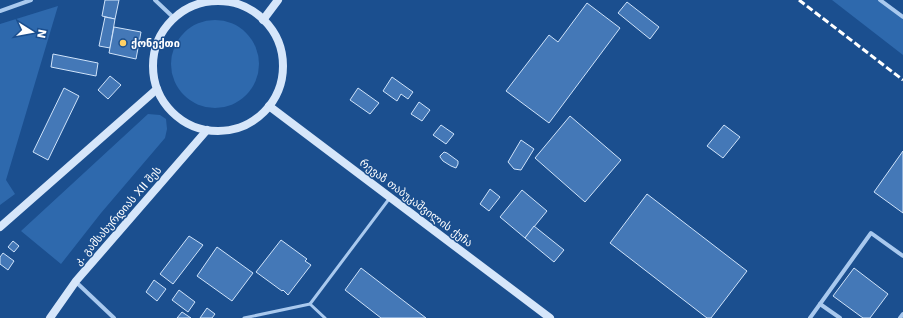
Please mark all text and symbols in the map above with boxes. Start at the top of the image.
north arrow [12,12,52,52]
text: N [34,28,49,40]
place label: ქონექთი [131,37,180,50]
marker: ქონექთი [118,38,128,48]
street label: რევაზ თაბუკაშვილის ქუჩა [357,156,475,250]
street label: კ. გამსახურდიას XII შეს [72,164,164,268]

